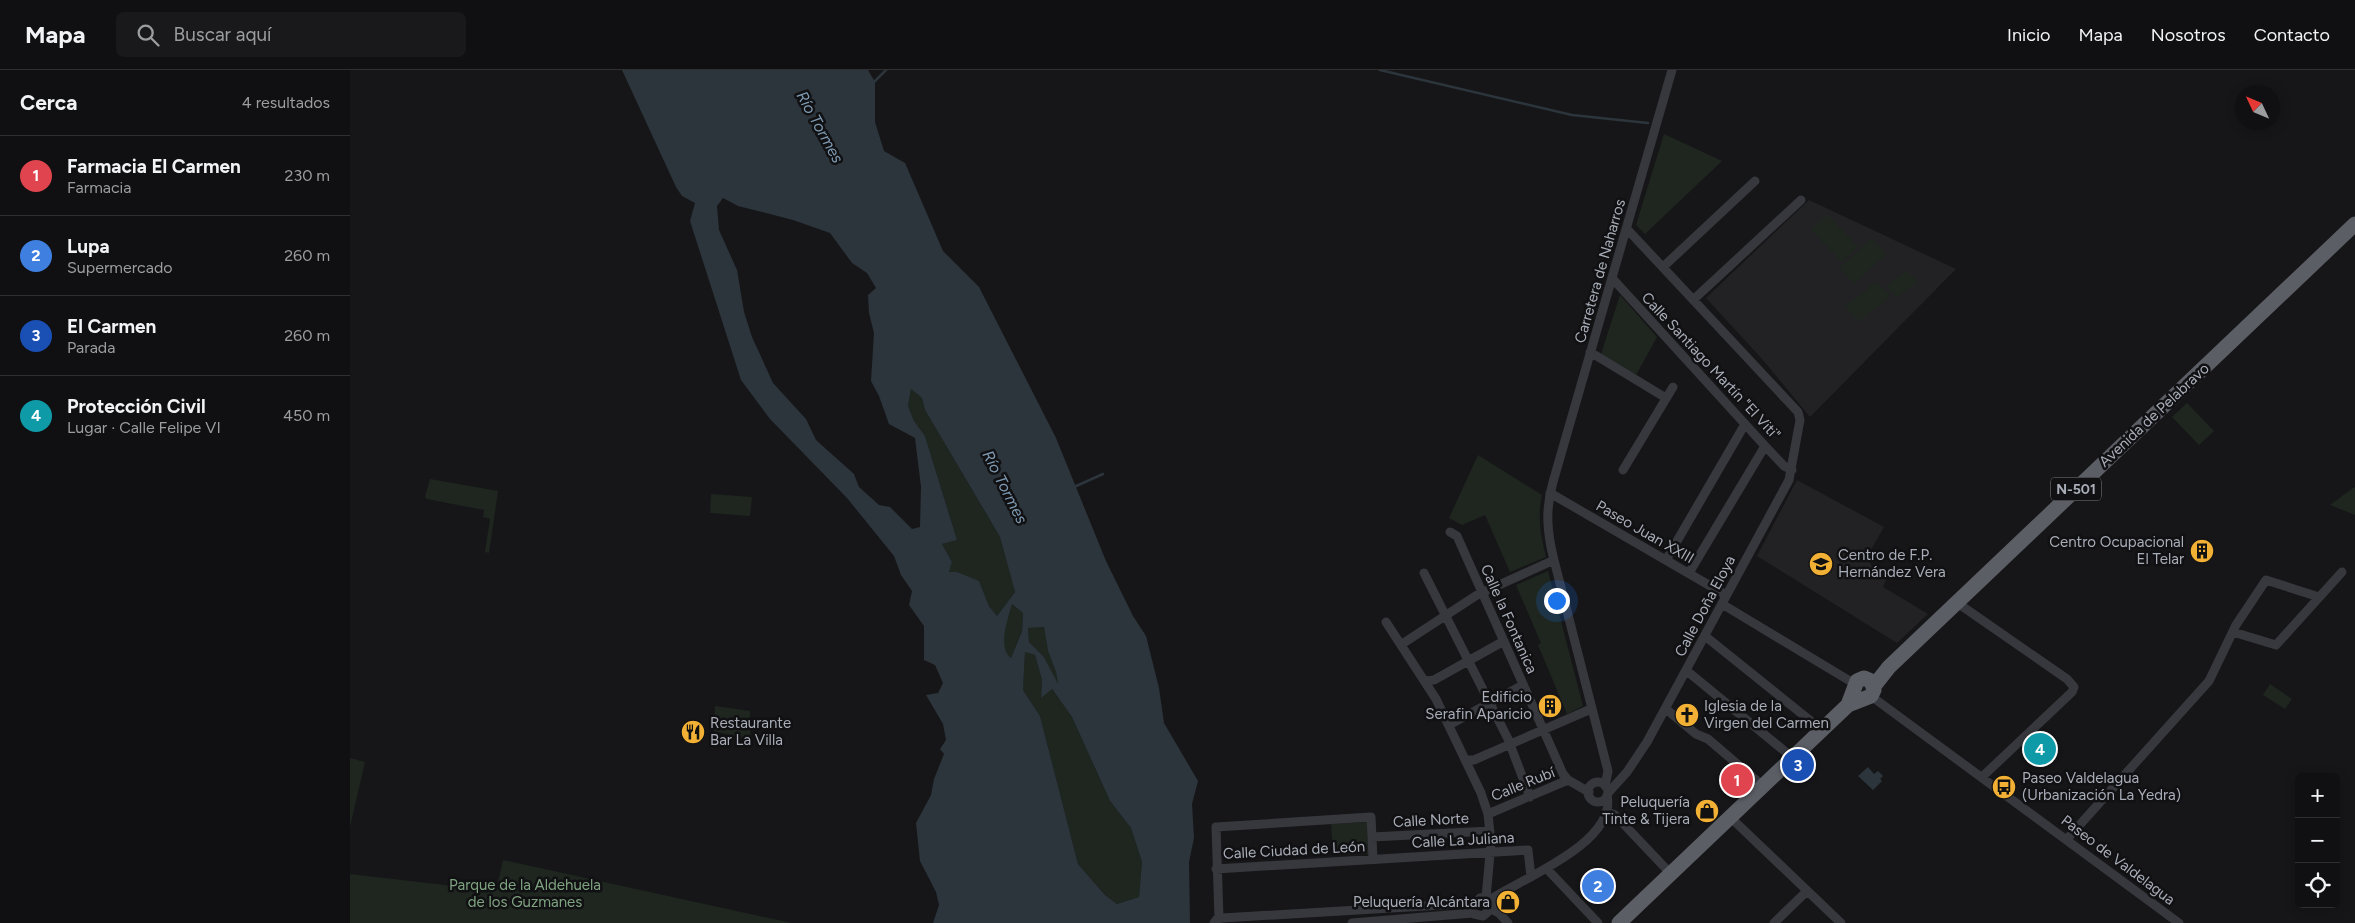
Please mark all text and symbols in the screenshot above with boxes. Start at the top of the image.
search box [116,12,466,57]
text: Mapa [25,20,86,49]
icon: search [134,21,162,49]
text: Buscar aquí [174,23,271,46]
text: Inicio [2007,24,2051,46]
text: Mapa [2079,24,2123,46]
text: Nosotros [2151,24,2226,46]
text: Contacto [2254,24,2330,46]
north arrow [2235,85,2280,130]
water label: Río Tormes [792,88,848,167]
text: Cerca [20,90,77,115]
text: 4 resultados [242,93,330,112]
text: Farmacia El Carmen [67,155,241,178]
text: 1 [33,166,39,185]
text: 230 m [285,166,330,185]
text: Farmacia [67,178,131,197]
street label: Carretera de Naharros [1571,197,1629,345]
text: Lupa [67,235,110,258]
text: 2 [31,246,41,265]
text: 260 m [284,246,330,265]
text: Supermercado [67,258,173,277]
street label: Calle Santiago Martín "El Viti" [1638,288,1784,444]
text: El Carmen [67,315,156,338]
text: 3 [32,326,40,345]
text: 260 m [284,326,330,345]
text: Parada [67,338,115,357]
street label: Avenida de Pelabravo [2095,359,2213,471]
text: Protección Civil [67,395,206,418]
text: 4 [31,406,41,425]
text: 450 m [283,406,330,425]
text: Lugar · Calle Felipe VI [67,418,221,437]
water label: Río Tormes [978,447,1032,527]
road number: N-501 [2051,478,2101,500]
street label: Paseo Juan XXIII [1593,497,1697,567]
place label: Centro Ocupacional El Telar [2049,533,2184,568]
building icon: Centro Ocupacional El Telar [2189,538,2215,564]
place label: Centro de F.P. Hernández Vera [1838,546,1946,581]
school or university icon: Centro de F.P. Hernández Vera [1808,551,1834,577]
street label: Calle Doña Eloya [1671,552,1739,660]
street label: Calle la Fontanica [1477,562,1541,676]
your location [1544,588,1570,614]
place label: Edificio Serafin Aparicio [1425,688,1532,723]
building icon: Edificio Serafin Aparicio [1537,693,1563,719]
place label: Iglesia de la Virgen del Carmen [1704,697,1829,732]
church icon: Iglesia de la Virgen del Carmen [1674,702,1700,728]
place label: Restaurante Bar La Villa [710,714,791,749]
restaurant icon: Restaurante Bar La Villa [680,719,706,745]
pin: 4 [2024,730,2056,768]
pin: 3 [1782,746,1814,784]
pin: 1 [1721,761,1753,799]
street label: Calle Rubí [1489,763,1559,805]
place label: Paseo Valdelagua (Urbanización La Yedra) [2022,769,2181,804]
map controls [2295,773,2340,908]
button: + [2295,773,2340,818]
bus stop icon: Paseo Valdelagua (Urbanización La Yedra) [1991,774,2017,800]
place label: Peluquería Tinte & Tijera [1602,793,1690,828]
shop icon: Peluquería Tinte & Tijera [1694,798,1720,824]
street label: Calle Norte [1392,809,1470,831]
street label: Paseo de Valdelagua [2057,811,2179,909]
button: − [2295,818,2340,863]
street label: Calle La Juliana [1411,828,1515,852]
street label: Calle Ciudad de León [1222,837,1366,863]
button: locate [2295,863,2340,908]
pin: 2 [1582,867,1614,905]
park label: Parque de la Aldehuela de los Guzmanes [449,876,601,911]
shop icon: Peluquería Alcántara [1495,889,1521,915]
place label: Peluquería Alcántara [1353,893,1490,911]

